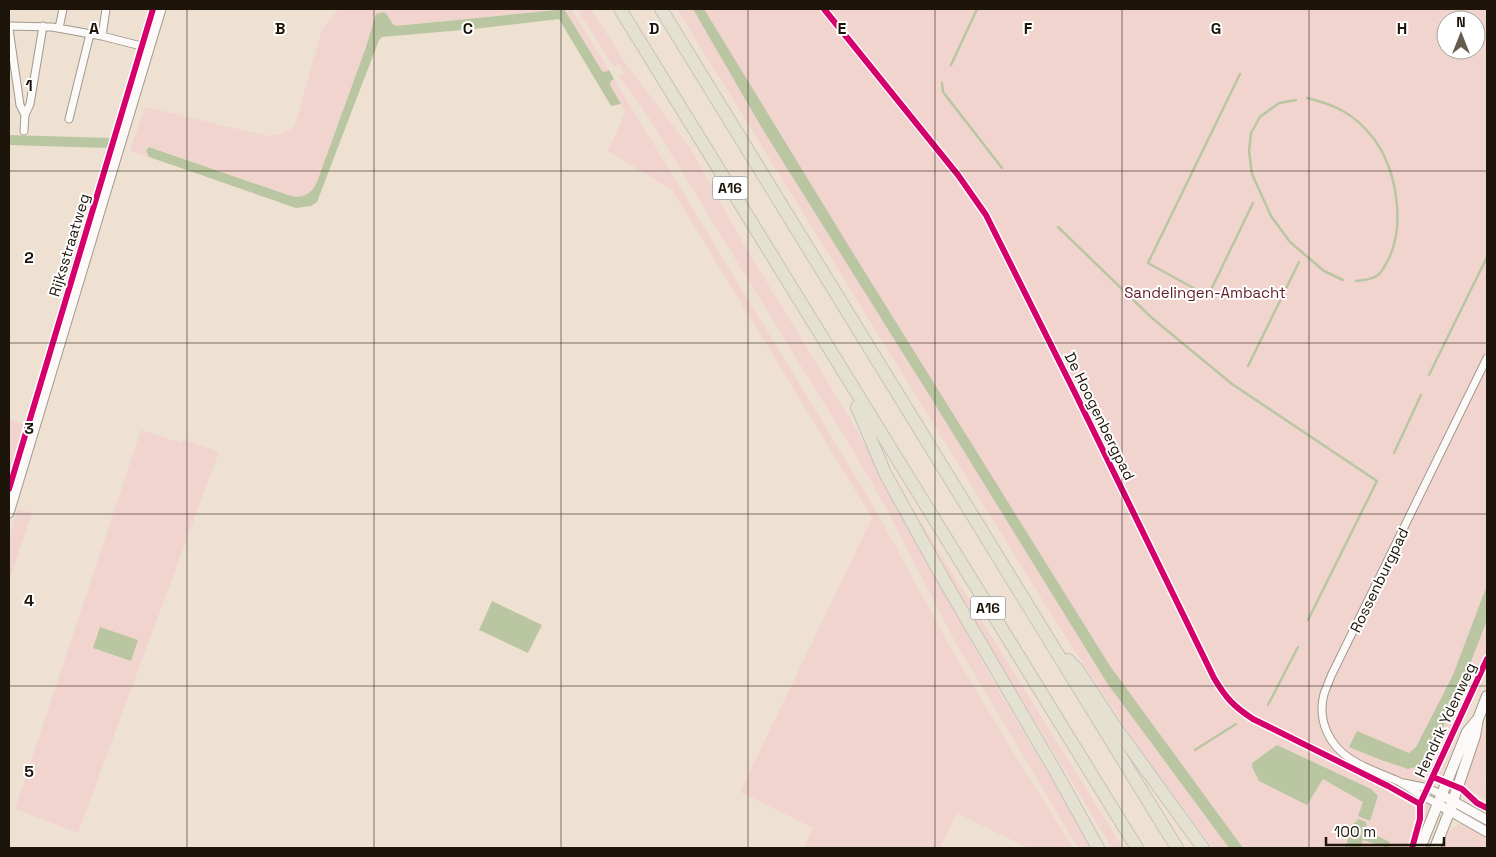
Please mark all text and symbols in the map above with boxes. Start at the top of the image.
north arrow [1436,10,1486,60]
text: N [1456,13,1466,31]
text: A [89,18,99,39]
text: B [275,18,285,39]
text: C [463,18,473,39]
text: D [649,18,659,39]
text: E [838,18,847,39]
text: F [1024,18,1033,39]
text: G [1211,18,1221,39]
text: H [1397,18,1407,39]
text: 1 [25,75,33,96]
road number: A16 [712,177,748,200]
street label: Rijksstraatweg [44,191,94,299]
text: 2 [24,247,34,268]
park label: Sandelingen-Ambacht [1124,283,1286,302]
street label: De Hoogenbergpad [1061,349,1139,483]
text: 3 [24,418,34,439]
street label: Rossenburgpad [1345,525,1413,635]
text: 4 [24,590,34,611]
road number: A16 [970,596,1006,620]
street label: Hendrik Ydenweg [1410,660,1480,780]
text: 5 [24,761,34,782]
scale bar [1326,814,1444,846]
text: 100 m [1334,822,1376,841]

